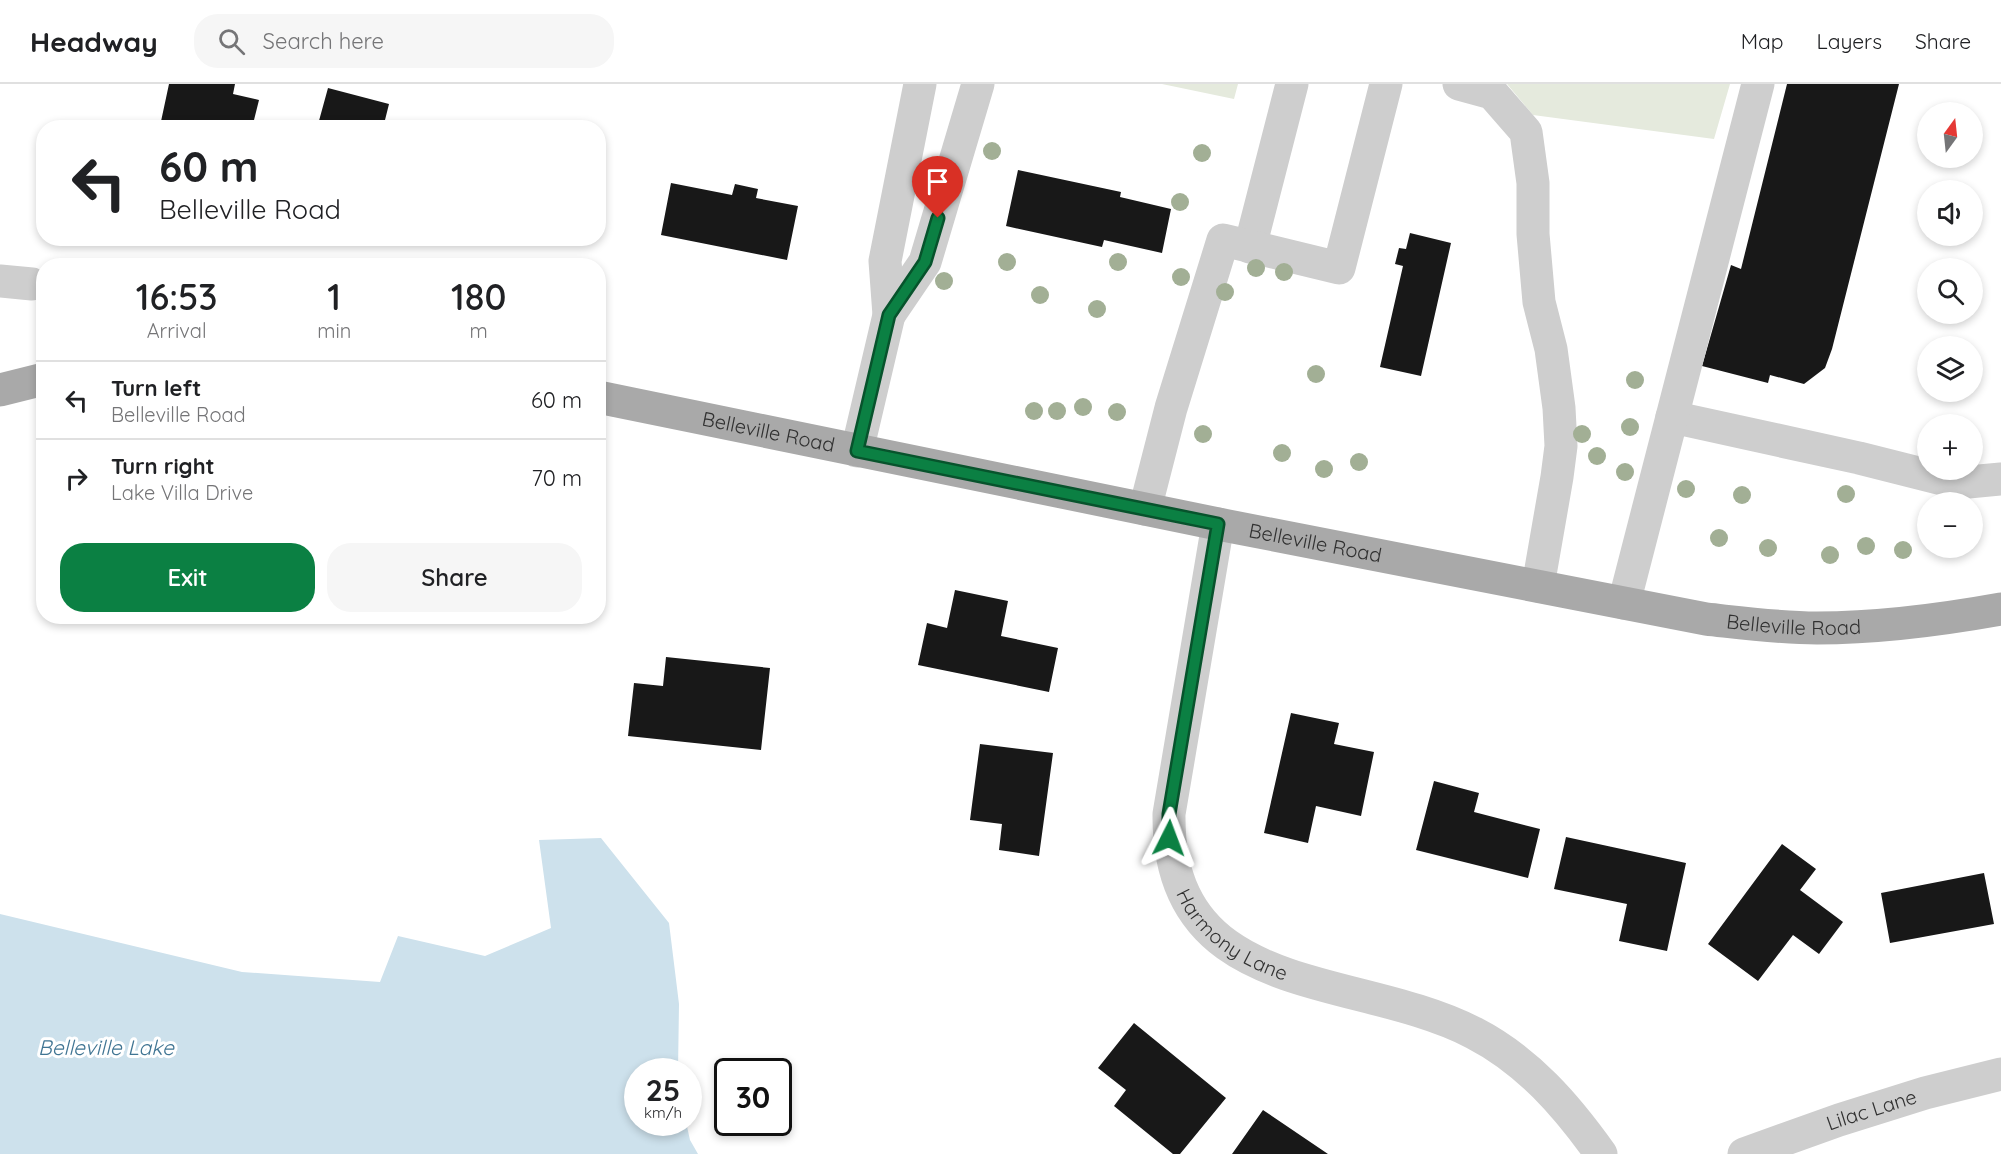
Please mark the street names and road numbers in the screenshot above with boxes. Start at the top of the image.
street label: Belleville Road [700,406,837,457]
street label: Belleville Road [1247,517,1384,568]
street label: Belleville Road [1725,608,1862,640]
street label: Harmony Lane [1171,884,1291,986]
street label: Lilac Lane [1823,1083,1920,1136]

